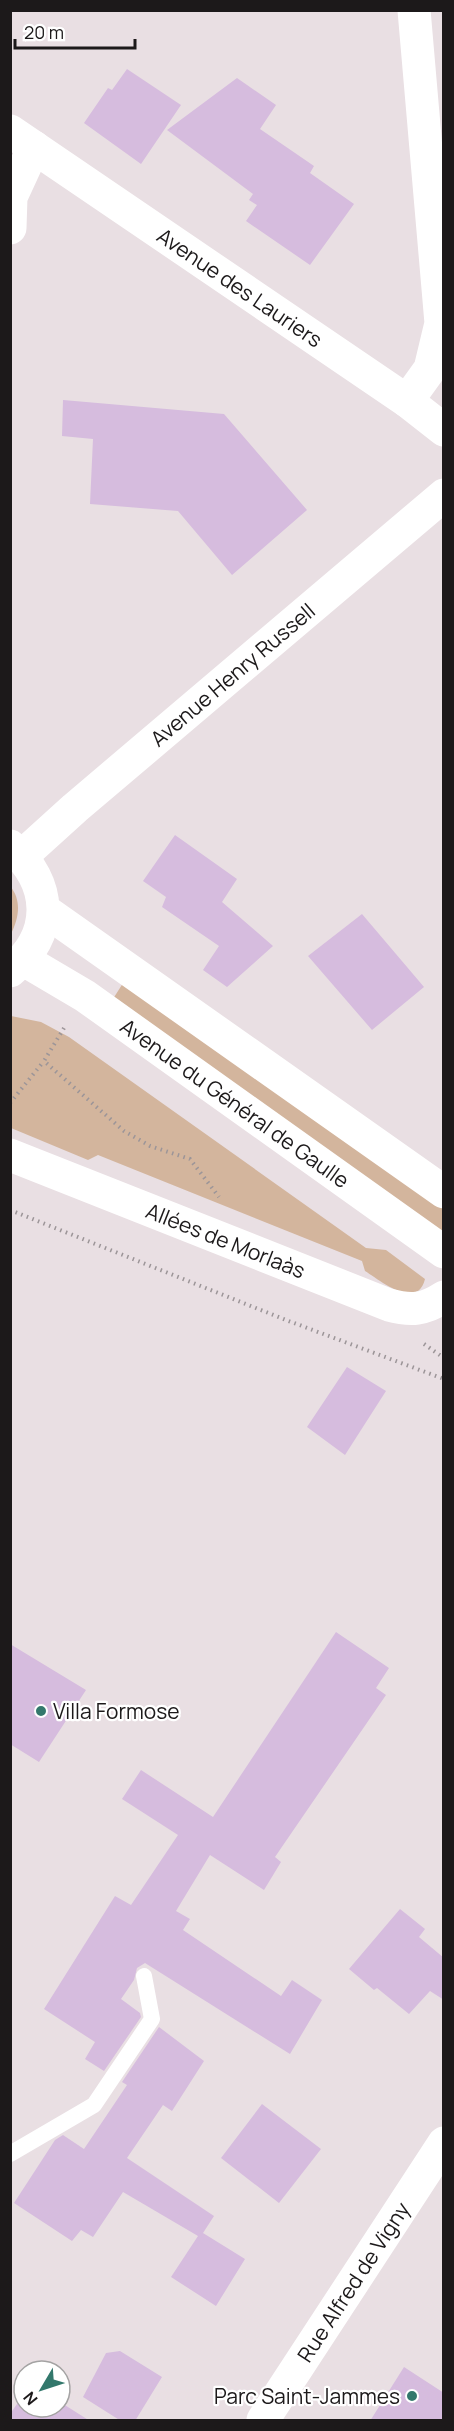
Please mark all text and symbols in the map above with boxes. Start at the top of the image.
scale bar [15,12,135,50]
text: 20 m [24,20,64,44]
street label: Avenue des Lauriers [152,221,328,353]
street label: Avenue Henry Russell [144,597,321,752]
street label: Avenue du Général de Gaulle [115,1012,355,1194]
street label: Allées de Morlaàs [142,1196,309,1284]
place label: Villa Formose [53,1697,179,1725]
marker: Villa Formose [34,1704,48,1718]
street label: Rue Alfred de Vigny [291,2196,416,2367]
north arrow [12,2359,72,2419]
place label: Parc Saint-Jammes [214,2382,400,2410]
text: N [18,2387,43,2410]
marker: Parc Saint-Jammes [405,2389,419,2403]

